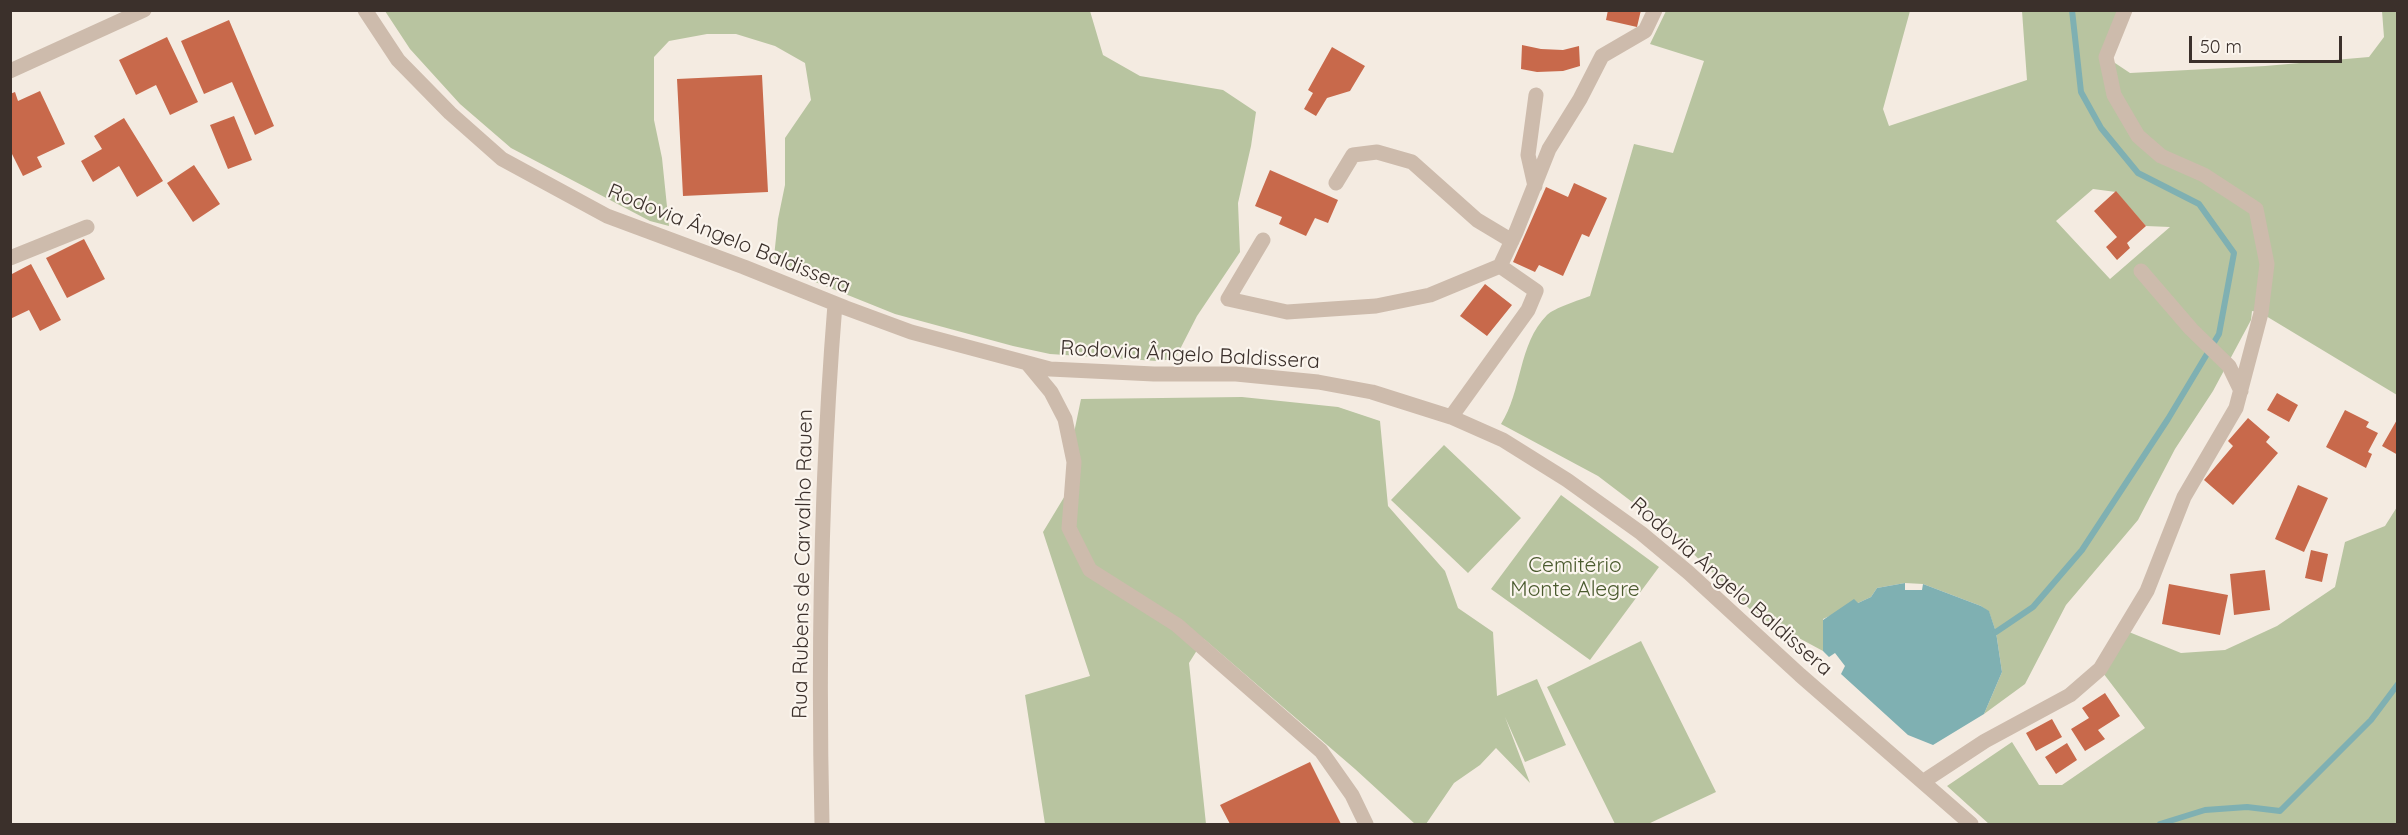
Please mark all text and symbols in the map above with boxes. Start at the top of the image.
scale bar [2192,24,2345,62]
text: 50 m [2200,35,2242,58]
street label: Rodovia Ângelo Baldissera [604,179,854,299]
street label: Rodovia Ângelo Baldissera [1060,336,1320,374]
street label: Rua Rubens de Carvalho Rauen [788,409,818,719]
street label: Rodovia Ângelo Baldissera [1625,492,1837,682]
park label: Cemitério Monte Alegre [1510,553,1640,603]

